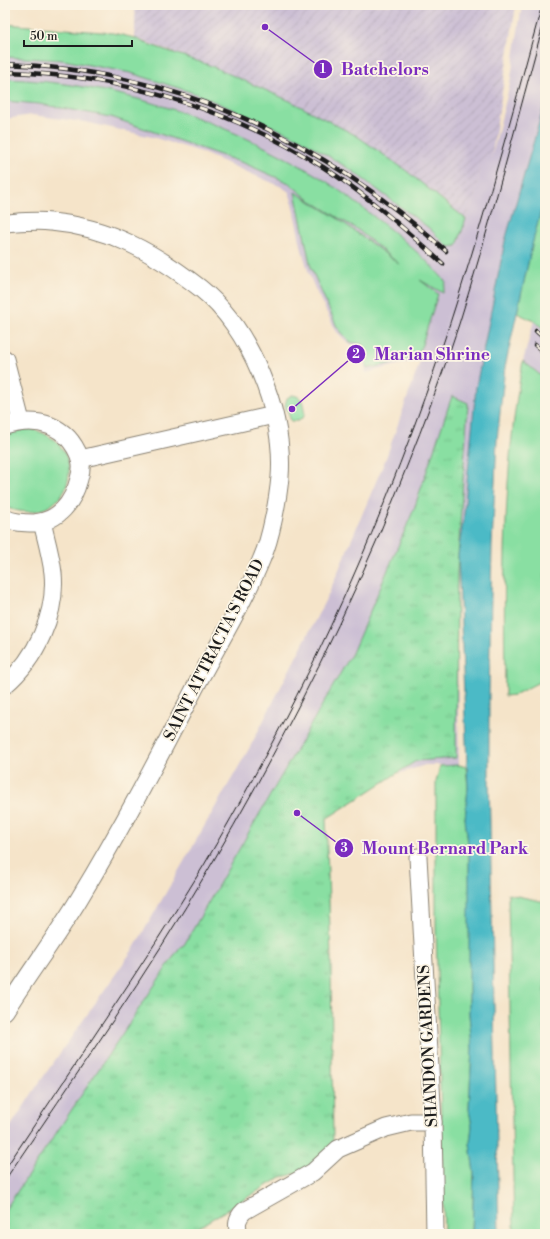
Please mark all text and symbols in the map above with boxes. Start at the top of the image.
scale bar [24,22,132,48]
text: 50 m [30,29,58,44]
callout: Batchelors [313,54,437,83]
text: Batchelors [341,59,429,81]
text: 1 [320,62,326,77]
callout: Marian Shrine [346,340,498,369]
text: Marian Shrine [374,344,490,366]
text: 2 [352,347,360,362]
street label: SAINT ATTRACTA'S ROAD [159,556,269,744]
callout: Mount Bernard Park [334,834,537,863]
text: Mount Bernard Park [362,838,529,860]
text: 3 [340,841,348,856]
street label: SHANDON GARDENS [414,964,442,1128]

